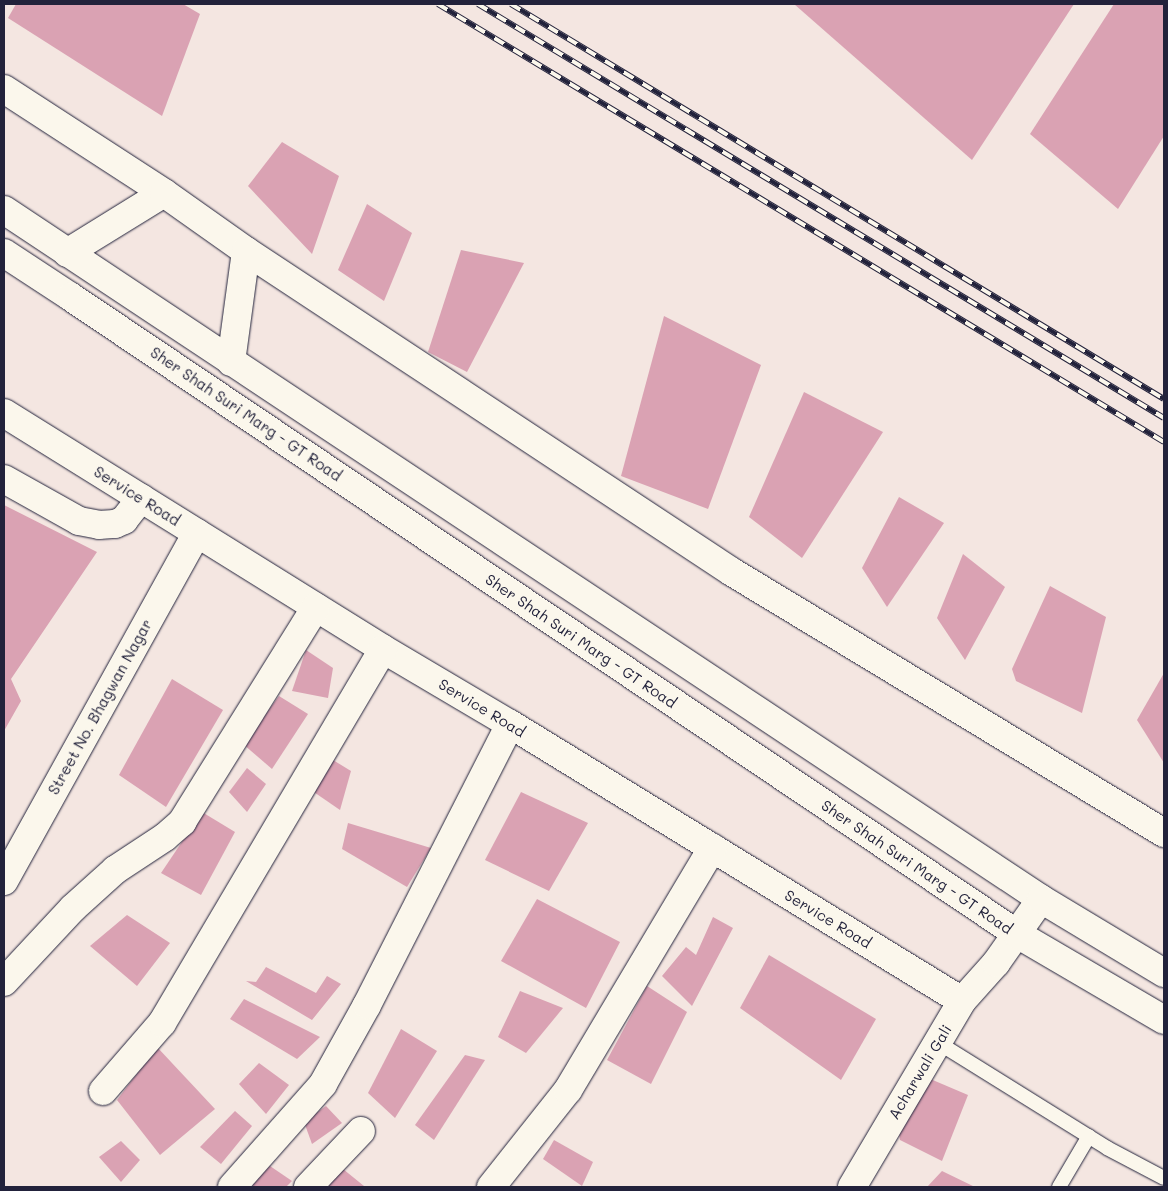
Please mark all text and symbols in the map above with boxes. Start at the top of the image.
street label: Sher Shah Suri Marg - GT Road [147,343,345,485]
street label: Service Road [91,462,183,530]
street label: Sher Shah Suri Marg - GT Road [482,570,680,712]
street label: Street No. Bhagwan Nagar [44,616,156,798]
street label: Service Road [435,675,529,741]
street label: Sher Shah Suri Marg - GT Road [818,796,1016,938]
street label: Service Road [781,886,875,952]
street label: Acharwali Gali [885,1021,955,1123]

